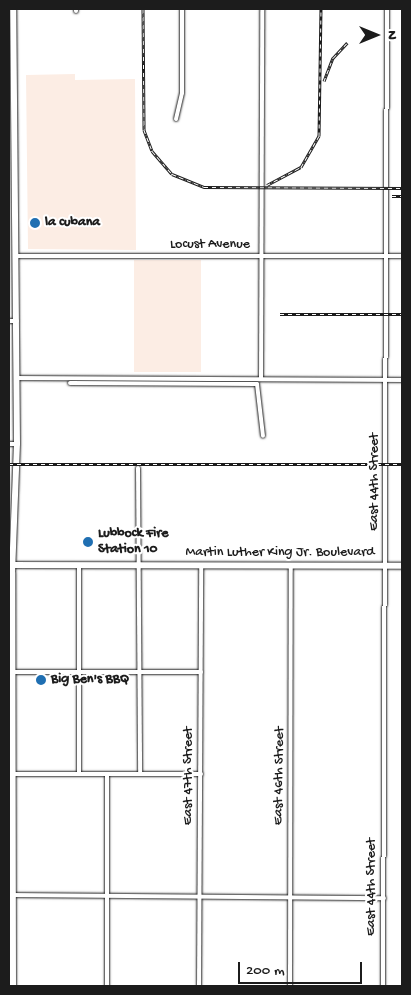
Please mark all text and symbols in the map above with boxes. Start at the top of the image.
north arrow [351,10,401,60]
text: N [383,30,400,40]
place label: la cubana [45,215,100,231]
marker: la cubana [29,217,41,229]
street label: Locust Avenue [170,237,250,253]
street label: East 44th Street [367,433,383,531]
place label: Lubbock Fire Station 10 [98,526,168,558]
marker: Lubbock Fire Station 10 [82,536,94,548]
street label: Martin Luther King Jr. Boulevard [186,545,374,561]
place label: Big Ben's BBQ [51,672,129,688]
marker: Big Ben's BBQ [35,674,47,686]
street label: East 47th Street [181,727,197,825]
street label: East 46th Street [271,727,289,825]
street label: East 44th Street [364,838,380,936]
scale bar [241,952,365,984]
text: 200 m [246,962,285,980]

